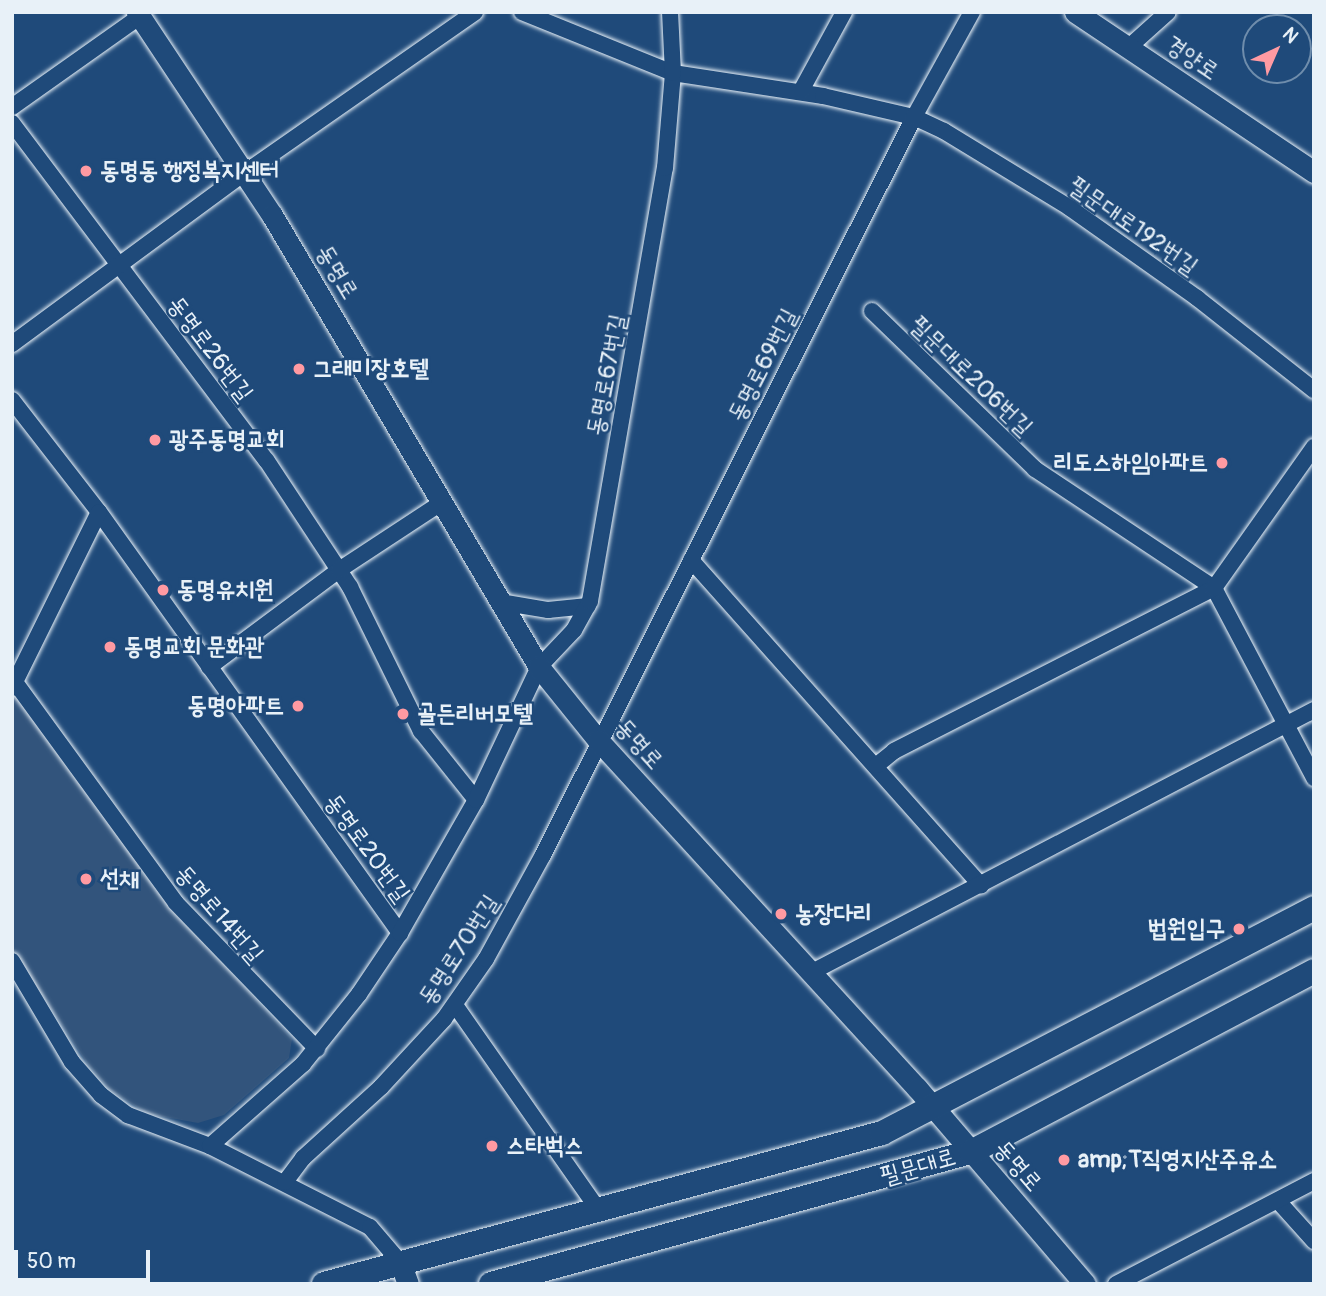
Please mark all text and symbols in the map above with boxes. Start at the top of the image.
north arrow [1242,14,1312,84]
text: N [1277,22,1303,48]
street label: 경양로 [1160,30,1224,86]
place label: 동명동 행정복지센터 [100,157,279,185]
marker: 동명동 행정복지센터 [78,163,94,179]
street label: 필문대로192번길 [1063,171,1203,281]
street label: 동명로 [310,240,364,304]
street label: 동명로26번길 [161,291,259,407]
street label: 동명로69번길 [722,304,804,426]
street label: 필문대로206번길 [904,310,1038,442]
street label: 동명로67번길 [581,312,633,438]
place label: 그래미장호텔 [313,355,429,383]
marker: 그래미장호텔 [291,361,307,377]
place label: 광주동명교회 [169,426,285,454]
marker: 광주동명교회 [147,432,163,448]
place label: 리도스하임아파트 [1054,449,1208,477]
marker: 리도스하임아파트 [1214,455,1230,471]
place label: 동명유치원 [177,576,274,604]
marker: 동명유치원 [155,582,171,598]
place label: 동명교회 문화관 [124,633,264,661]
marker: 동명교회 문화관 [102,639,118,655]
place label: 동명아파트 [187,692,284,720]
marker: 동명아파트 [290,698,306,714]
place label: 골든리버모텔 [417,700,533,728]
marker: 골든리버모텔 [395,706,411,722]
street label: 동명로 [609,713,669,775]
street label: 동명로20번길 [318,788,416,908]
street label: 동명로14번길 [169,859,269,969]
place label: 선채 [100,865,139,893]
marker: 선채 [78,871,94,887]
street label: 동명로70번길 [413,889,505,1011]
place label: 농장다리 [795,900,872,928]
marker: 농장다리 [773,906,789,922]
place label: 법원입구 [1148,915,1225,943]
marker: 법원입구 [1231,921,1247,937]
place label: 스타벅스 [506,1132,583,1160]
street label: 동명로 [988,1135,1048,1197]
marker: 스타벅스 [484,1138,500,1154]
street label: 필문대로 [877,1143,959,1191]
place label: amp;T직영지산주유소 [1078,1146,1277,1174]
marker: amp;T직영지산주유소 [1056,1152,1072,1168]
scale bar [18,1236,154,1280]
text: 50 m [27,1248,76,1275]

